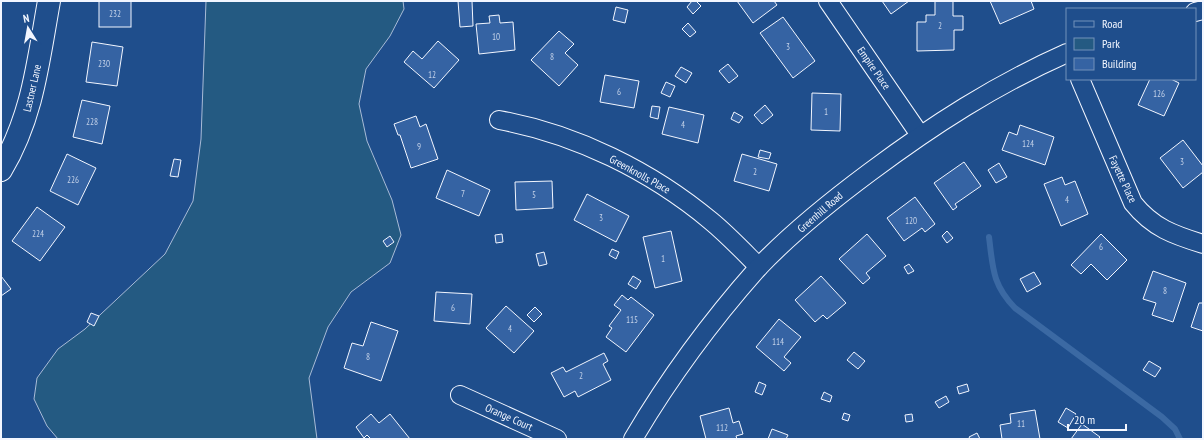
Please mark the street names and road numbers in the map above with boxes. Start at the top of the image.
street label: Empire Place [854,44,894,93]
street label: Lastner Lane [20,62,44,113]
street label: Greenknolls Place [607,152,673,197]
street label: Fayette Place [1106,153,1140,205]
street label: Greenhill Road [794,188,846,236]
street label: Orange Court [483,400,535,434]

